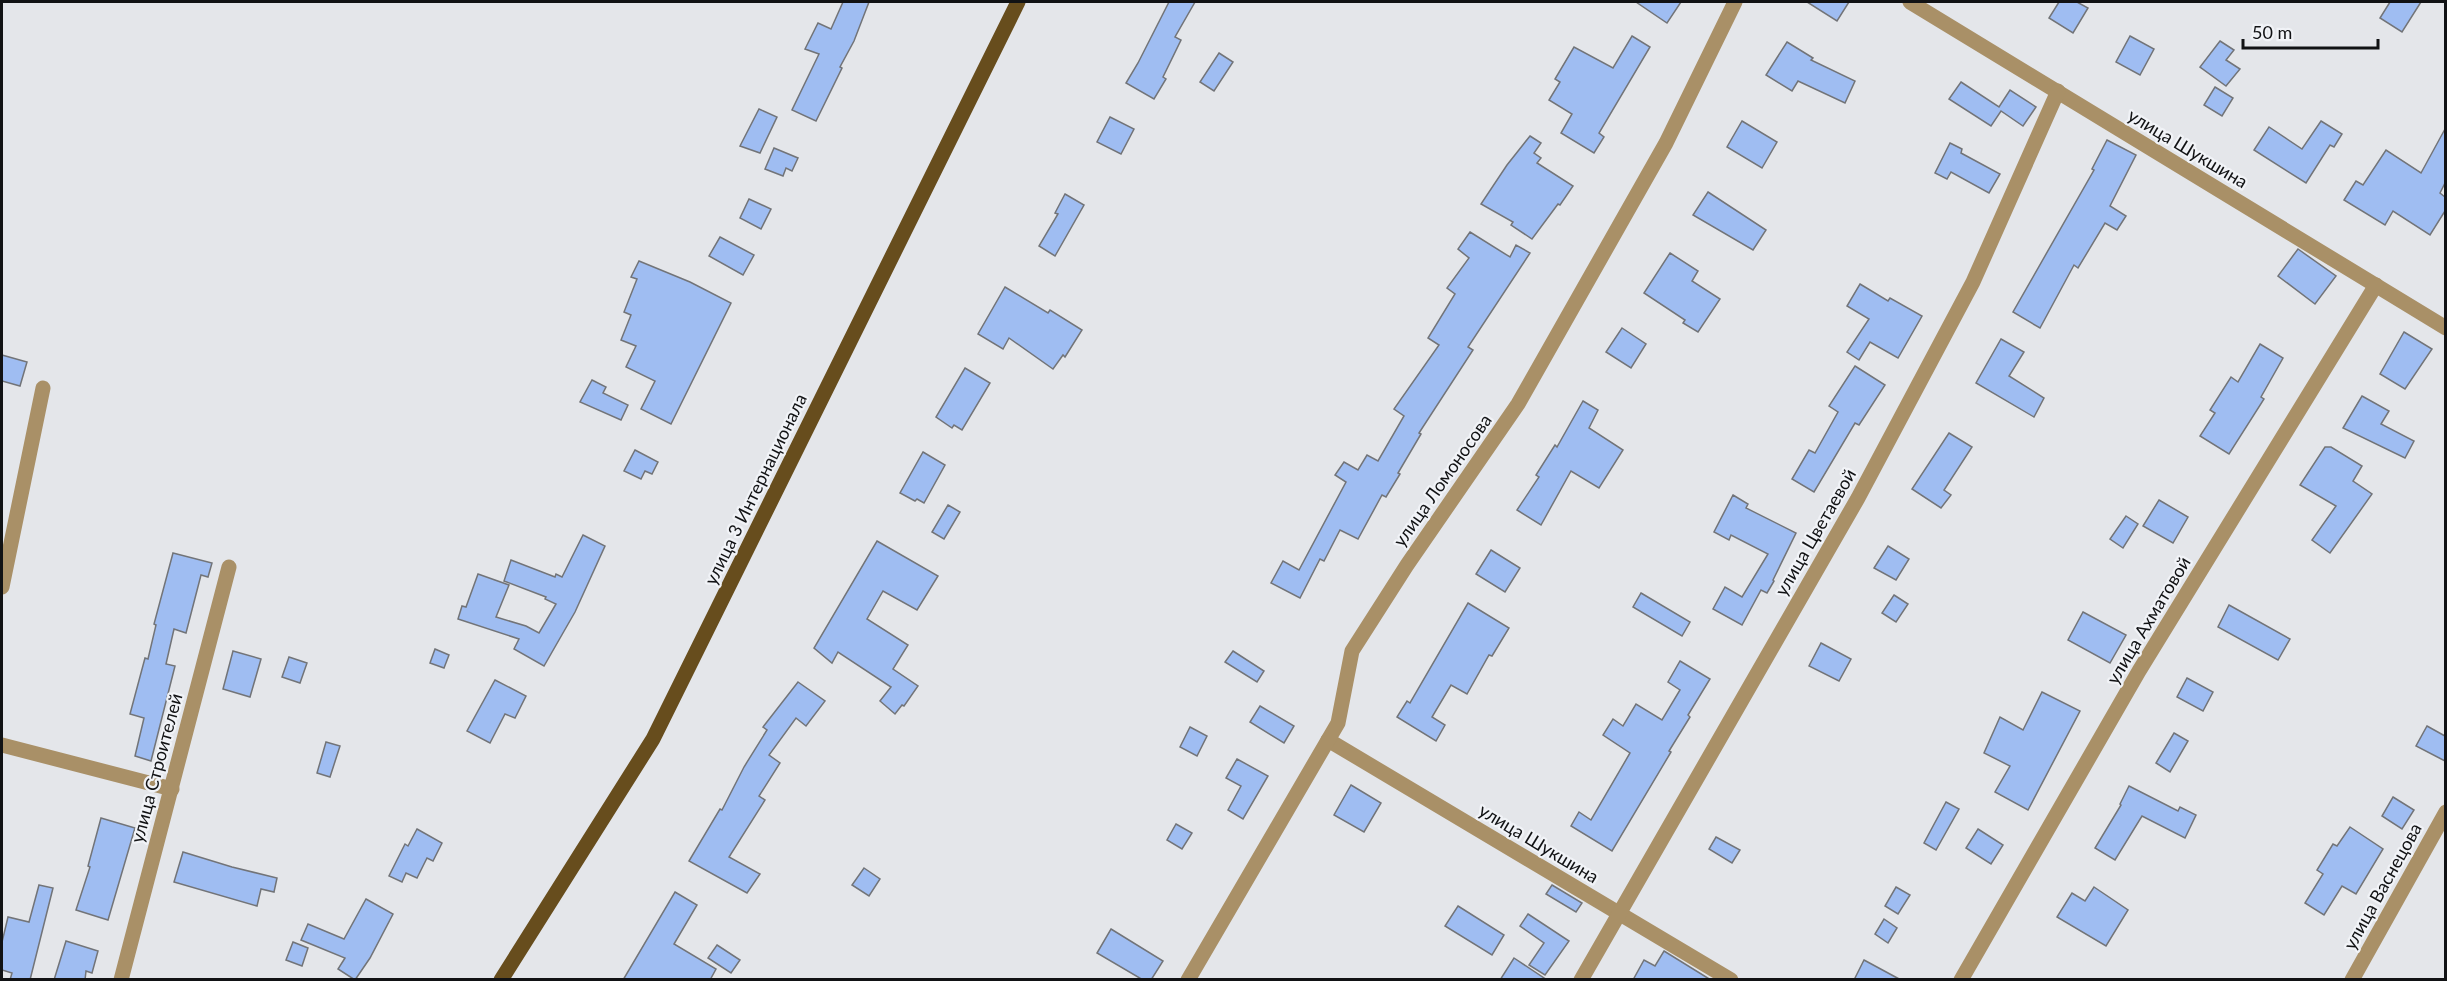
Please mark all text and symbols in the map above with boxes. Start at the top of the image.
scale bar [2243,12,2378,50]
text: 50 m [2252,21,2292,43]
street label: улица Шукшина [2124,104,2252,192]
street label: улица 3 Интернационала [699,390,811,588]
street label: улица Ломоносова [1388,410,1496,550]
street label: улица Цветаевой [1770,465,1860,599]
street label: улица Ахматовой [2101,552,2195,688]
street label: улица Строителей [125,691,187,845]
street label: улица Шукшина [1475,799,1603,887]
street label: улица Васнецова [2338,819,2426,953]

